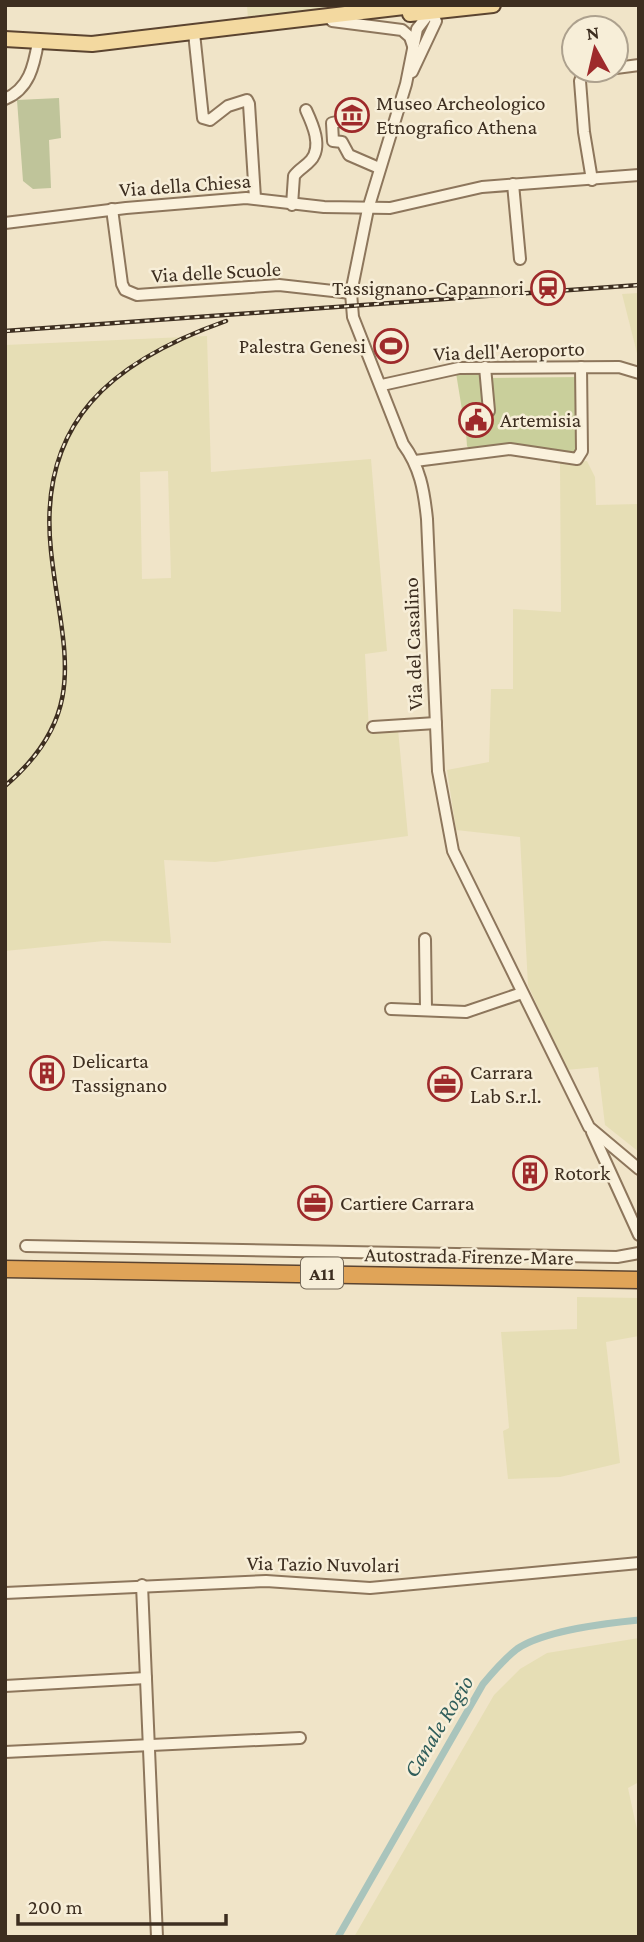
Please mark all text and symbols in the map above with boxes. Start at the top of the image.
north arrow [560,14,630,84]
text: N [585,21,601,44]
place label: Museo Archeologico Etnografico Athena [376,91,546,139]
museum icon: Museo Archeologico Etnografico Athena [333,96,371,134]
street label: Via della Chiesa [118,168,252,202]
street label: Via delle Scuole [150,257,282,287]
station icon: Tassignano-Capannori [529,269,567,307]
place label: Tassignano-Capannori [332,276,524,300]
sports icon: Palestra Genesi [372,327,410,365]
place label: Palestra Genesi [239,334,367,358]
street label: Via dell'Aeroporto [433,336,585,366]
public building icon: Artemisia [457,401,495,439]
place label: Artemisia [500,408,582,432]
street label: Via del Casalino [399,577,427,711]
place label: Delicarta Tassignano [72,1049,167,1097]
building icon: Delicarta Tassignano [28,1054,66,1092]
place label: Carrara Lab S.r.l. [470,1060,542,1108]
office icon: Carrara Lab S.r.l. [426,1065,464,1103]
building icon: Rotork [511,1154,549,1192]
place label: Rotork [554,1161,610,1185]
office icon: Cartiere Carrara [296,1184,334,1222]
place label: Cartiere Carrara [340,1191,475,1215]
street label: Autostrada Firenze-Mare [364,1242,574,1270]
road number: A11 [301,1258,343,1288]
street label: Via Tazio Nuvolari [246,1551,400,1577]
water label: Canale Rogio [398,1670,479,1782]
scale bar [18,1882,226,1926]
text: 200 m [28,1895,83,1919]

